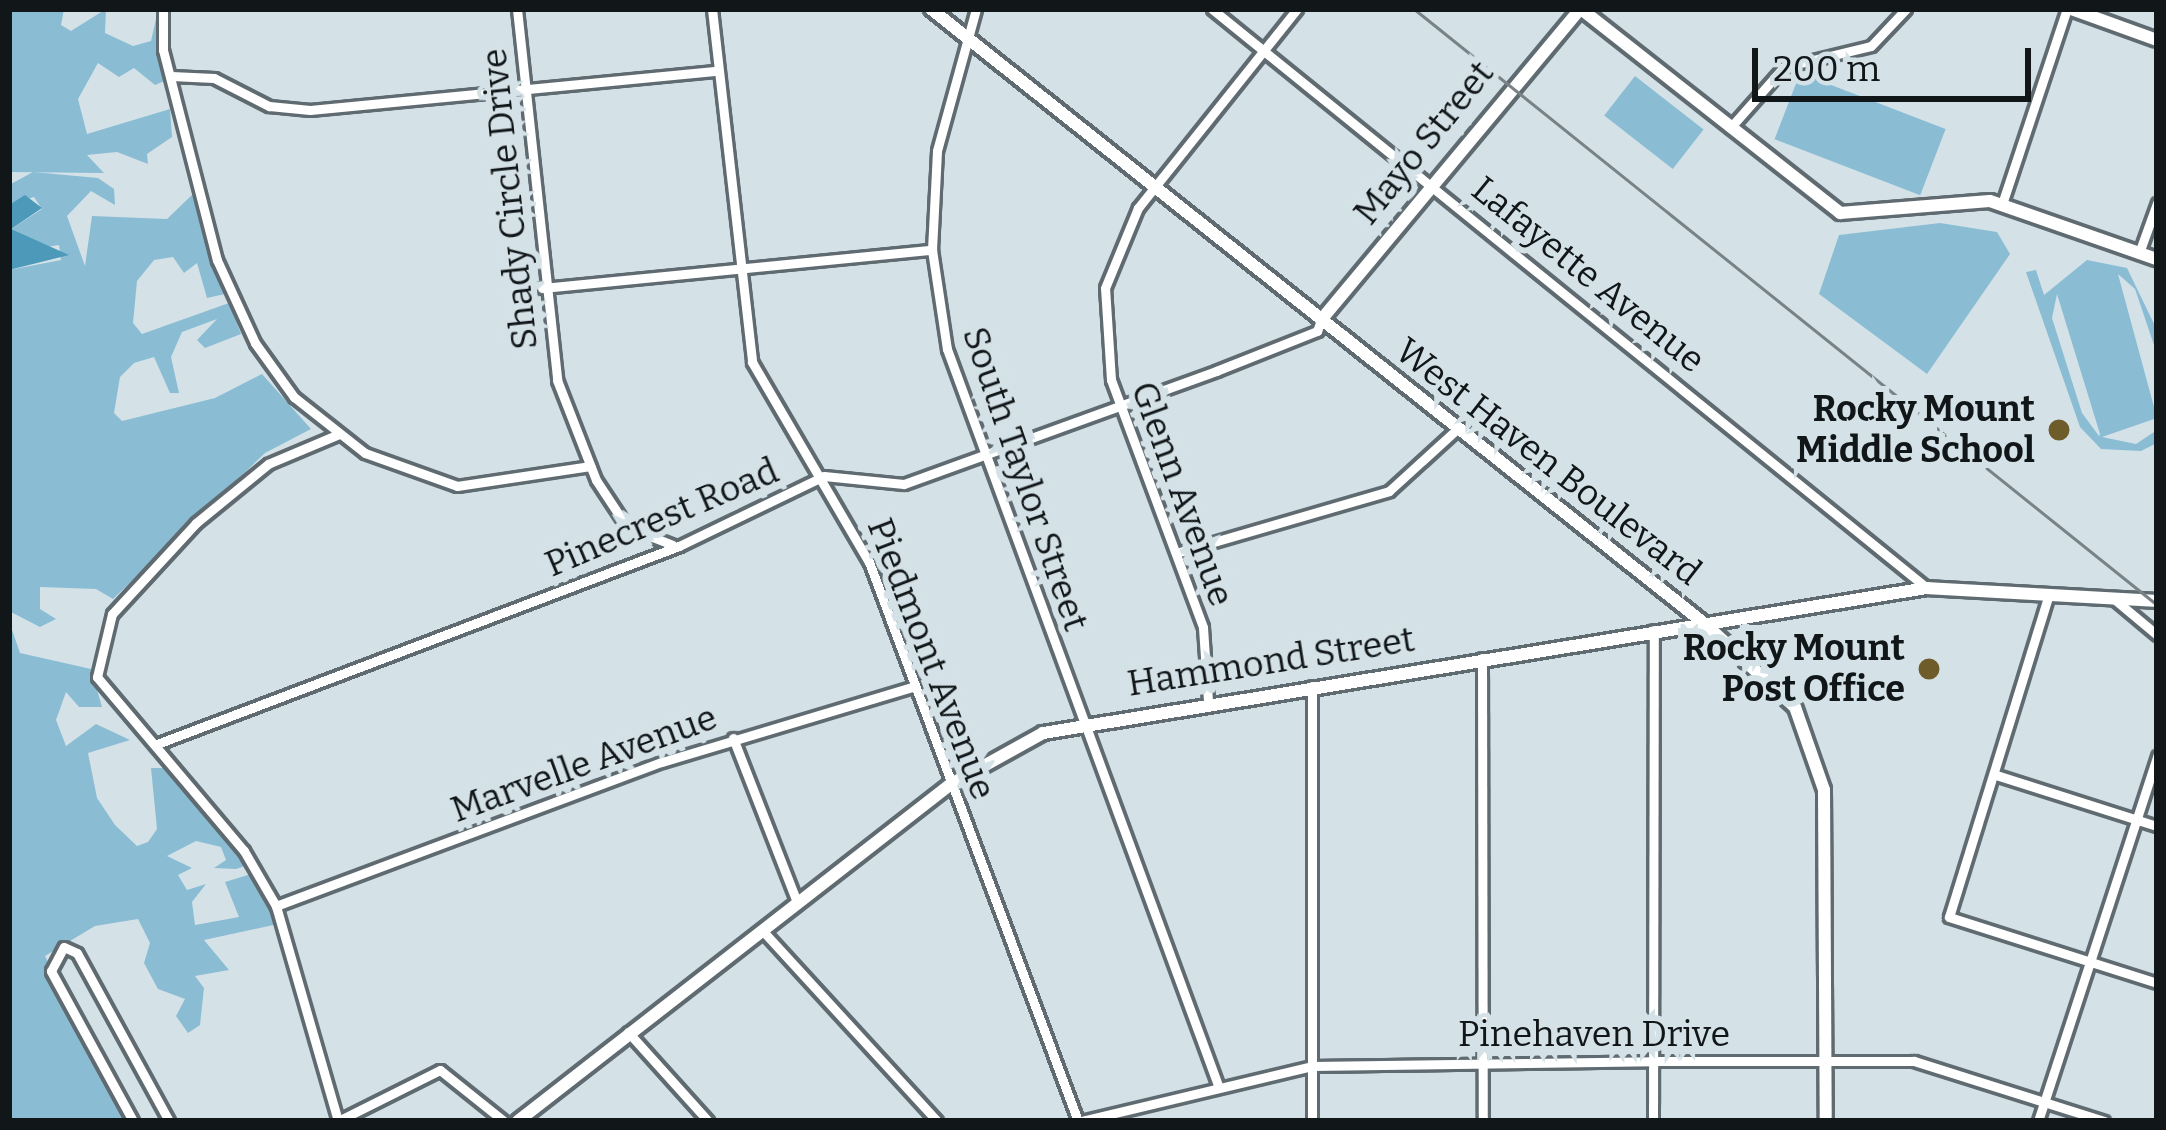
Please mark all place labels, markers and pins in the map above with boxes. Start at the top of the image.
place label: Rocky Mount Middle School [1796,387,2035,472]
marker: Rocky Mount Middle School [2046,417,2072,443]
place label: Rocky Mount Post Office [1683,626,1905,711]
marker: Rocky Mount Post Office [1916,656,1942,682]

